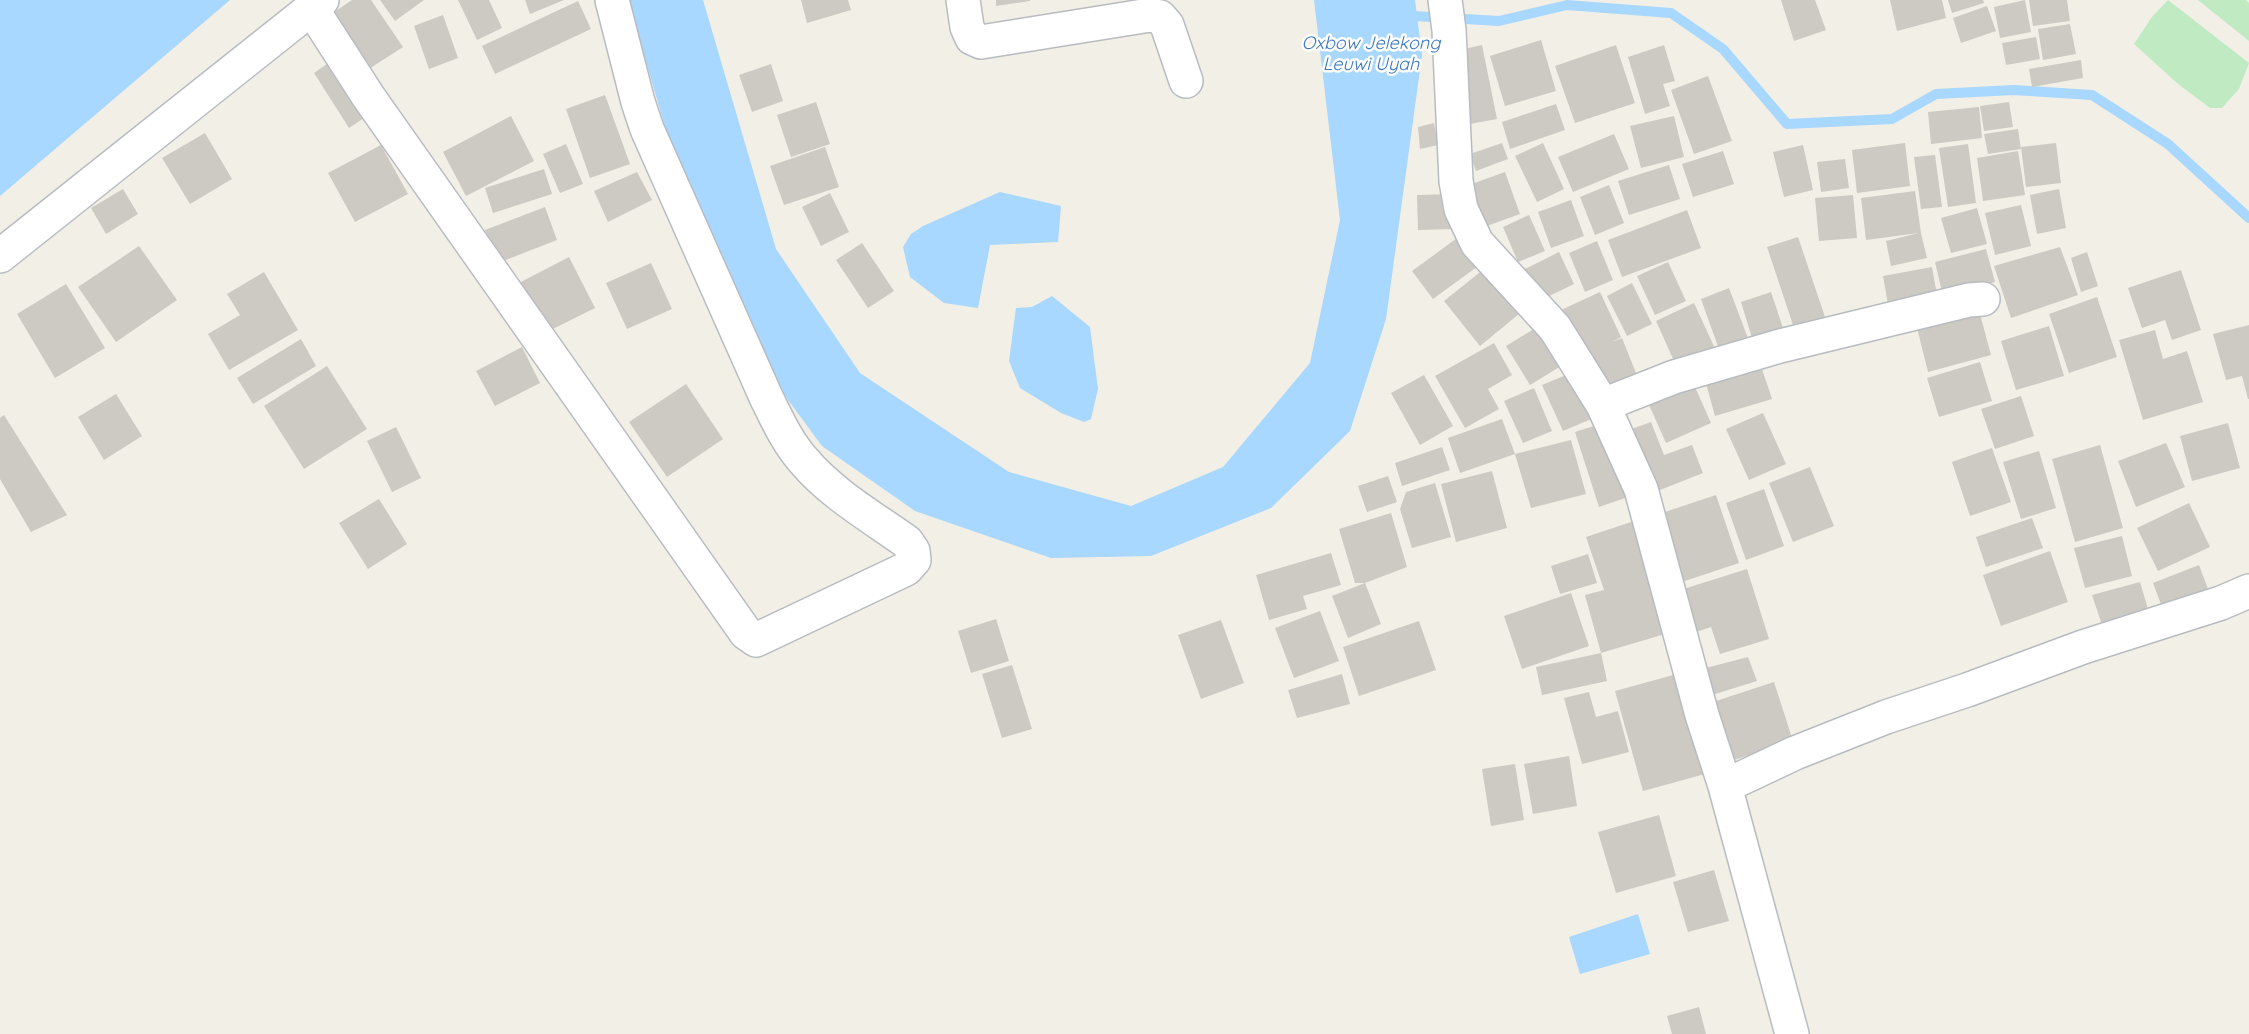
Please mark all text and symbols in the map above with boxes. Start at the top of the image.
water label: Oxbow Jelekong Leuwi Uyah [1302,33,1440,76]

